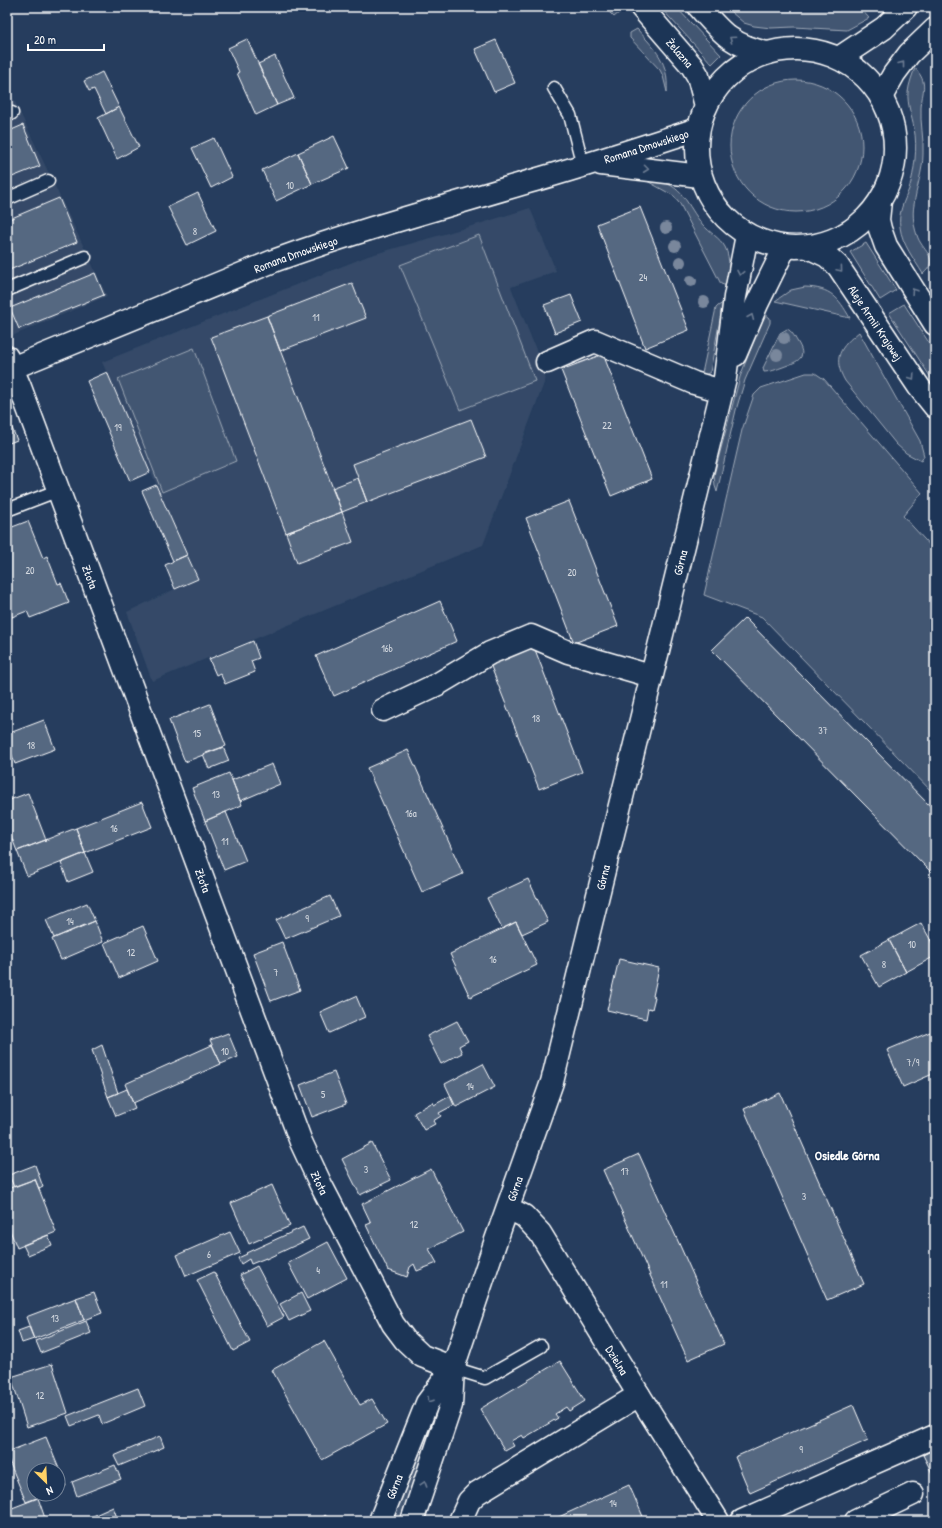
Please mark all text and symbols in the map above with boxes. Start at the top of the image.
scale bar [28,26,104,52]
text: 20 m [34,31,56,48]
street label: Żelazna [663,34,698,71]
one-way arrow [729,37,736,44]
one-way arrow [897,61,904,68]
street label: Romana Dmowskiego [602,124,691,167]
one-way arrow [643,164,649,173]
house number: 10 [286,179,295,192]
house number: 8 [193,225,197,238]
street label: Romana Dmowskiego [251,231,340,277]
one-way arrow [835,264,842,272]
one-way arrow [736,270,744,276]
house number: 24 [639,271,647,284]
street label: Aleje Armii Krajowej [844,282,907,364]
one-way arrow [911,288,919,295]
house number: 11 [312,311,320,324]
one-way arrow [747,313,755,320]
one-way arrow [907,373,915,380]
house number: 22 [602,419,612,432]
house number: 19 [114,421,122,434]
street label: Górna [668,548,691,577]
street label: Złota [78,562,103,591]
house number: 20 [25,564,35,577]
house number: 20 [567,566,577,579]
house number: 16b [381,642,393,655]
house number: 18 [532,712,540,725]
house number: 37 [818,724,828,737]
house number: 15 [193,727,202,740]
house number: 18 [27,739,35,752]
house number: 13 [212,788,221,801]
house number: 16a [405,807,417,820]
house number: 16 [110,822,118,835]
house number: 11 [221,835,229,848]
street label: Górna [591,863,614,892]
street label: Złota [191,866,216,895]
house number: 9 [305,912,309,925]
house number: 14 [66,915,74,928]
house number: 10 [908,938,917,951]
house number: 12 [127,946,135,959]
house number: 16 [489,953,497,966]
house number: 8 [882,958,886,971]
house number: 7 [274,966,279,979]
house number: 10 [221,1045,230,1058]
house number: 7/9 [907,1056,920,1069]
house number: 14 [466,1080,474,1093]
house number: 5 [321,1088,326,1101]
district label: Osiedle Górna [815,1146,880,1164]
house number: 3 [364,1163,369,1176]
house number: 17 [621,1165,629,1178]
street label: Złota [307,1168,333,1198]
street label: Górna [502,1174,527,1203]
house number: 3 [802,1190,807,1203]
house number: 12 [410,1218,418,1231]
house number: 6 [207,1248,211,1261]
house number: 4 [316,1264,320,1277]
house number: 11 [660,1278,668,1291]
house number: 13 [51,1312,60,1325]
street label: Dzielna [602,1342,633,1378]
house number: 12 [36,1389,44,1402]
one-way arrow [427,1396,434,1403]
house number: 9 [799,1443,803,1456]
north arrow [26,1462,66,1502]
street label: Górna [381,1471,406,1502]
one-way arrow [420,1481,428,1488]
text: N [44,1484,56,1499]
house number: 14 [609,1497,617,1510]

